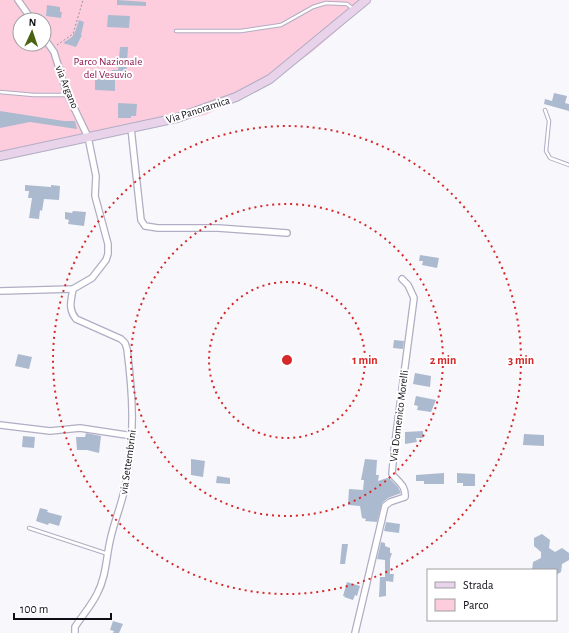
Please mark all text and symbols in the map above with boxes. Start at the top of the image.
north arrow [12,12,52,52]
text: N [28,17,37,28]
park label: Parco Nazionale del Vesuvio [74,56,142,80]
street label: via Argano [53,64,81,110]
street label: Via Panoramica [165,95,231,125]
centre of rings [280,353,294,367]
text: 1 min [352,354,378,366]
text: 2 min [430,354,456,366]
text: 3 min [508,354,534,366]
street label: Via Domenico Morelli [388,370,410,462]
street label: via Settembrini [118,429,138,495]
legend [427,569,557,621]
text: Strada [463,579,494,591]
scale bar [14,595,111,621]
text: Parco [463,599,489,611]
text: 100 m [20,603,48,615]

